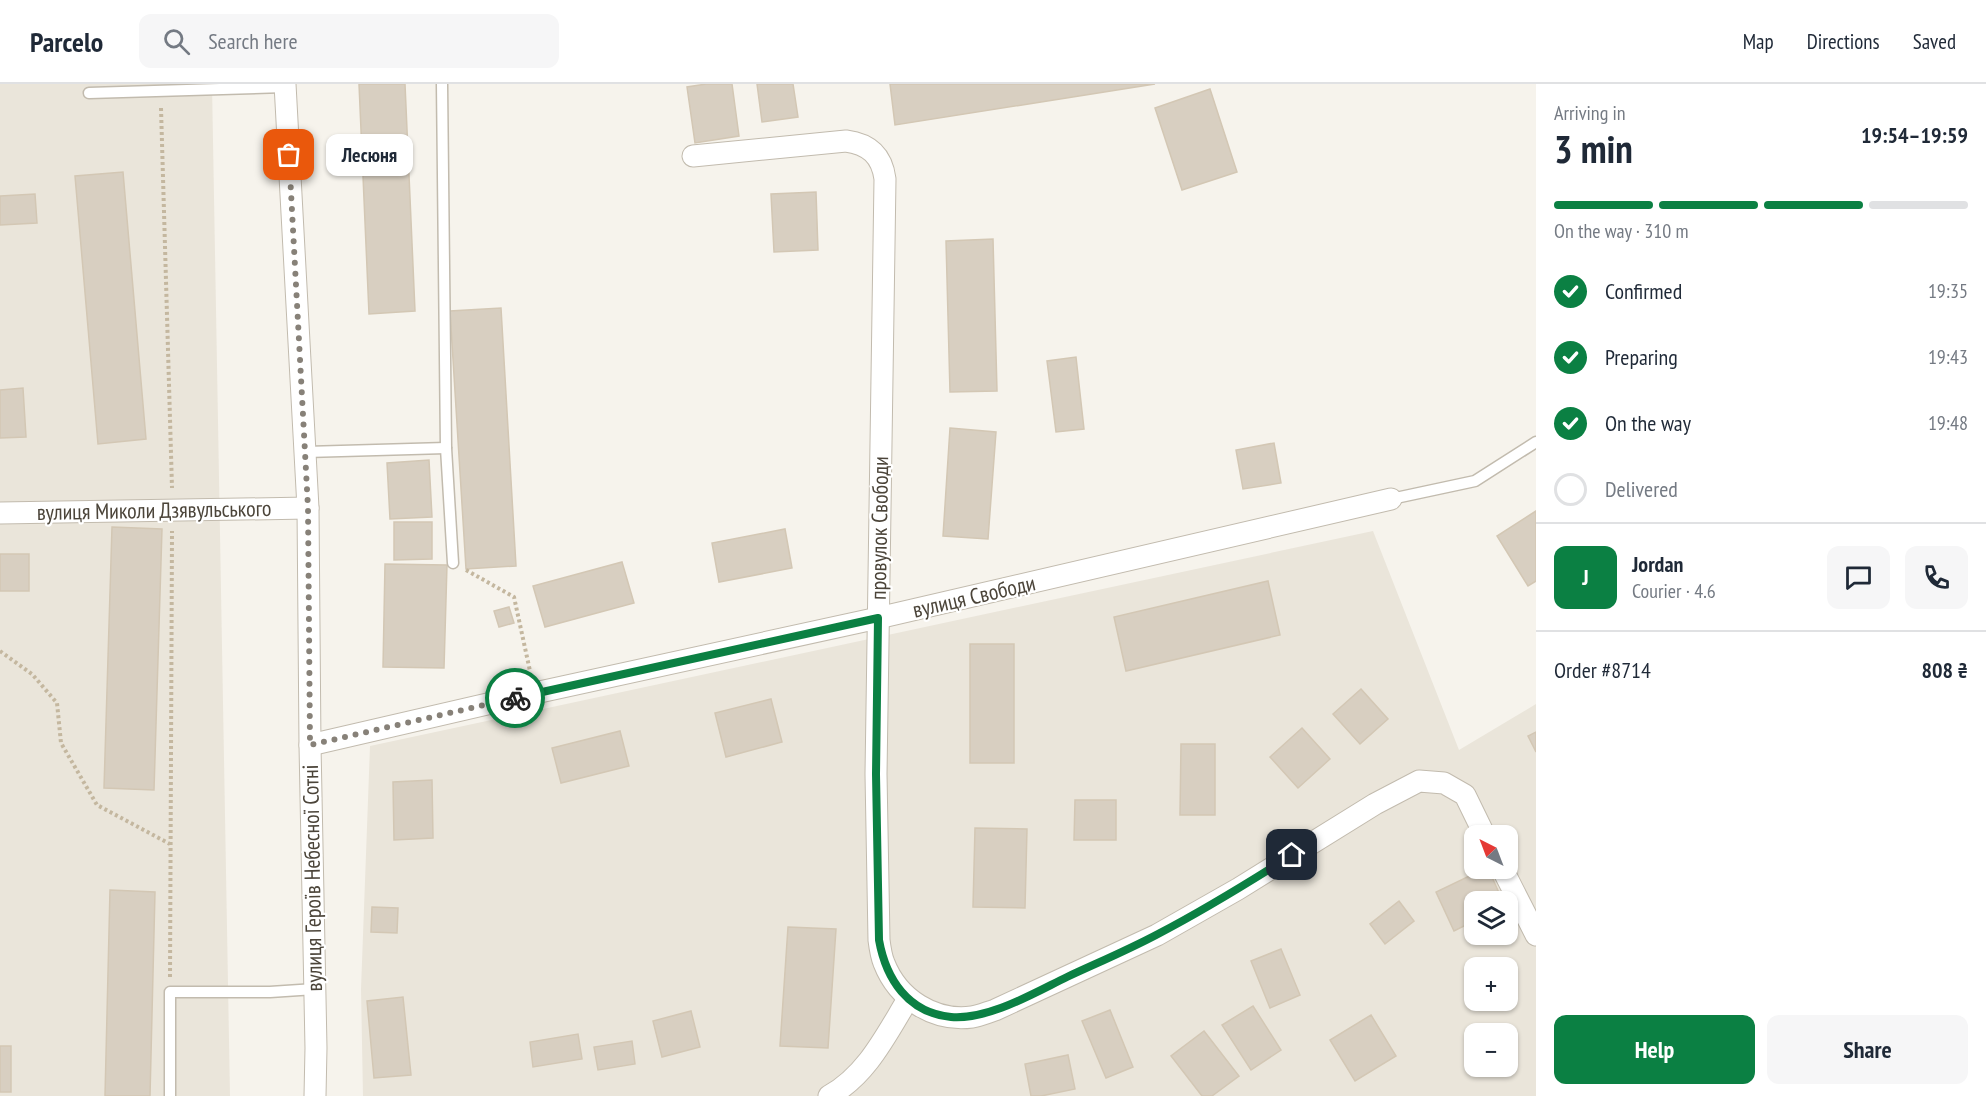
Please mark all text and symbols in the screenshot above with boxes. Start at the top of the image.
search box [139,14,559,68]
text: Parcelo [30,23,103,60]
icon: search [160,25,193,58]
text: Search here [208,27,298,55]
text: Map [1743,28,1774,55]
text: Directions [1807,28,1880,55]
text: Saved [1913,28,1956,55]
text: Arriving in [1554,100,1626,126]
text: 19:54–19:59 [1861,121,1968,149]
text: 3 min [1554,123,1633,174]
pin [263,129,314,180]
callout: Лесюня [325,134,412,176]
icon: bag [272,138,305,171]
text: Лесюня [342,142,397,168]
text: On the way · 310 m [1554,218,1689,244]
icon: check [1554,275,1587,308]
text: Confirmed [1605,277,1682,305]
text: 19:35 [1928,278,1968,304]
icon: check [1554,341,1587,374]
text: Preparing [1605,343,1678,371]
text: 19:43 [1928,344,1968,370]
icon: check [1554,407,1587,440]
text: On the way [1605,409,1691,437]
text: 19:48 [1928,410,1968,436]
street label: провулок Свободи [864,456,894,600]
text: Delivered [1605,475,1678,503]
street label: вулиця Миколи Дзявульського [37,494,271,526]
button: chat [1827,546,1890,609]
button: phone [1905,546,1968,609]
text: Jordan [1632,550,1683,578]
text: J [1582,563,1589,591]
street label: вулиця Свободи [910,568,1038,624]
text: Courier · 4.6 [1632,578,1716,604]
text: Order #8714 [1554,656,1651,684]
text: 808 ₴ [1921,656,1968,684]
courier [485,668,545,728]
icon: bike [499,682,532,715]
street label: вулиця Героїв Небесної Сотні [296,764,328,992]
north arrow [1464,825,1518,879]
map controls [1464,825,1518,1077]
pin [1266,829,1317,880]
icon: home [1275,838,1308,871]
button: layers [1464,891,1518,945]
button: + [1464,957,1518,1011]
button: Help [1554,1015,1755,1084]
button: Share [1767,1015,1968,1084]
button: − [1464,1023,1518,1077]

